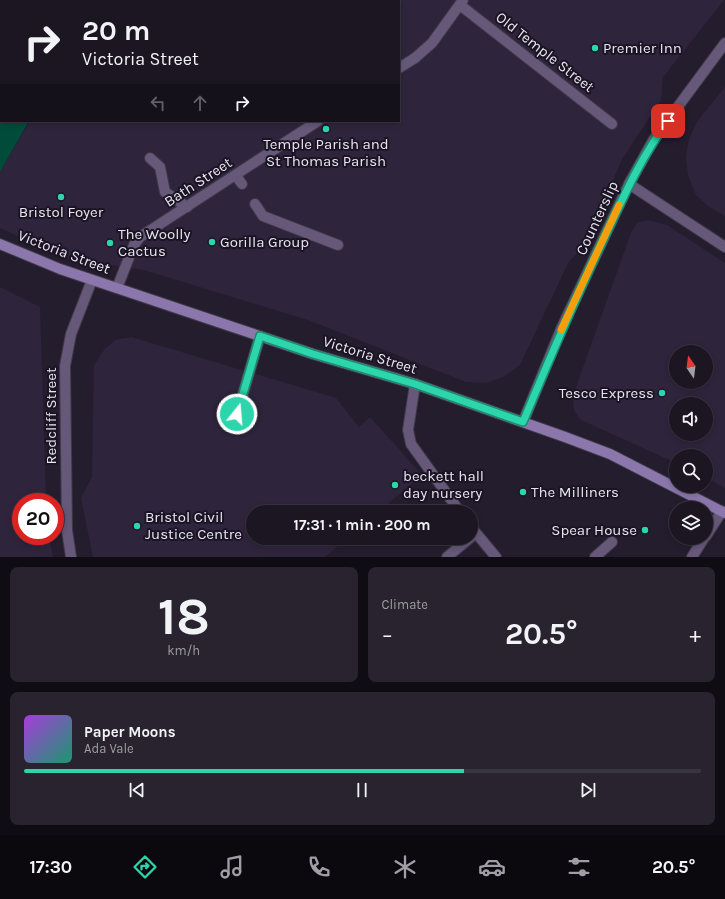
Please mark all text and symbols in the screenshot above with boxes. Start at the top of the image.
street label: Old Temple Street [492,8,598,96]
text: 20 m [82,14,150,47]
icon: right [16,16,68,68]
place label: Premier Inn [603,39,682,57]
marker: Premier Inn [590,43,600,53]
text: Victoria Street [82,48,199,70]
icon: left [147,92,169,114]
icon: ahead [189,92,211,114]
icon: right [231,92,253,114]
pin [651,104,685,138]
icon: arrive [657,110,679,132]
marker: Temple Parish and St Thomas Parish [321,124,331,134]
place label: Temple Parish and St Thomas Parish [263,135,389,170]
street label: Bath Street [161,153,235,211]
street label: Counterslip [572,178,622,258]
marker: Bristol Foyer [56,192,66,202]
place label: Bristol Foyer [19,203,104,221]
place label: The Woolly Cactus [118,225,191,260]
street label: Victoria Street [15,226,113,278]
place label: Gorilla Group [220,233,309,251]
marker: Gorilla Group [207,237,217,247]
marker: The Woolly Cactus [105,238,115,248]
street label: Victoria Street [321,332,420,378]
north arrow [669,345,713,389]
map controls [669,345,713,545]
street label: Redcliff Street [42,367,60,465]
place label: Tesco Express [559,384,654,402]
marker: Tesco Express [657,388,667,398]
position arrow [216,393,258,435]
button: sound [669,397,713,441]
button: search [669,449,713,493]
place label: beckett hall day nursery [403,467,484,502]
marker: beckett hall day nursery [390,480,400,490]
place label: The Milliners [531,483,619,501]
marker: The Milliners [518,487,528,497]
speed limit sign: 20 [12,493,64,545]
button: layers [669,501,713,545]
place label: Bristol Civil Justice Centre [145,508,242,543]
text: 17:31 · 1 min · 200 m [294,516,430,534]
marker: Bristol Civil Justice Centre [132,521,142,531]
place label: Spear House [551,521,637,539]
marker: Spear House [640,525,650,535]
text: 18 [158,586,210,647]
text: Climate [382,597,428,612]
text: 20.5° [505,616,578,652]
text: − [382,622,393,648]
text: + [689,622,701,648]
text: km/h [167,643,200,658]
text: Paper Moons [84,723,176,741]
text: Ada Vale [84,741,134,756]
icon: previous [126,779,148,801]
icon: pause [351,779,373,801]
icon: next [577,779,599,801]
icon: directions [131,853,159,881]
icon: music [218,853,246,881]
icon: phone [305,853,333,881]
icon: climate [391,853,419,881]
icon: car [478,853,506,881]
icon: filters [565,853,593,881]
text: 17:30 [29,856,72,878]
text: 20.5° [652,856,696,878]

